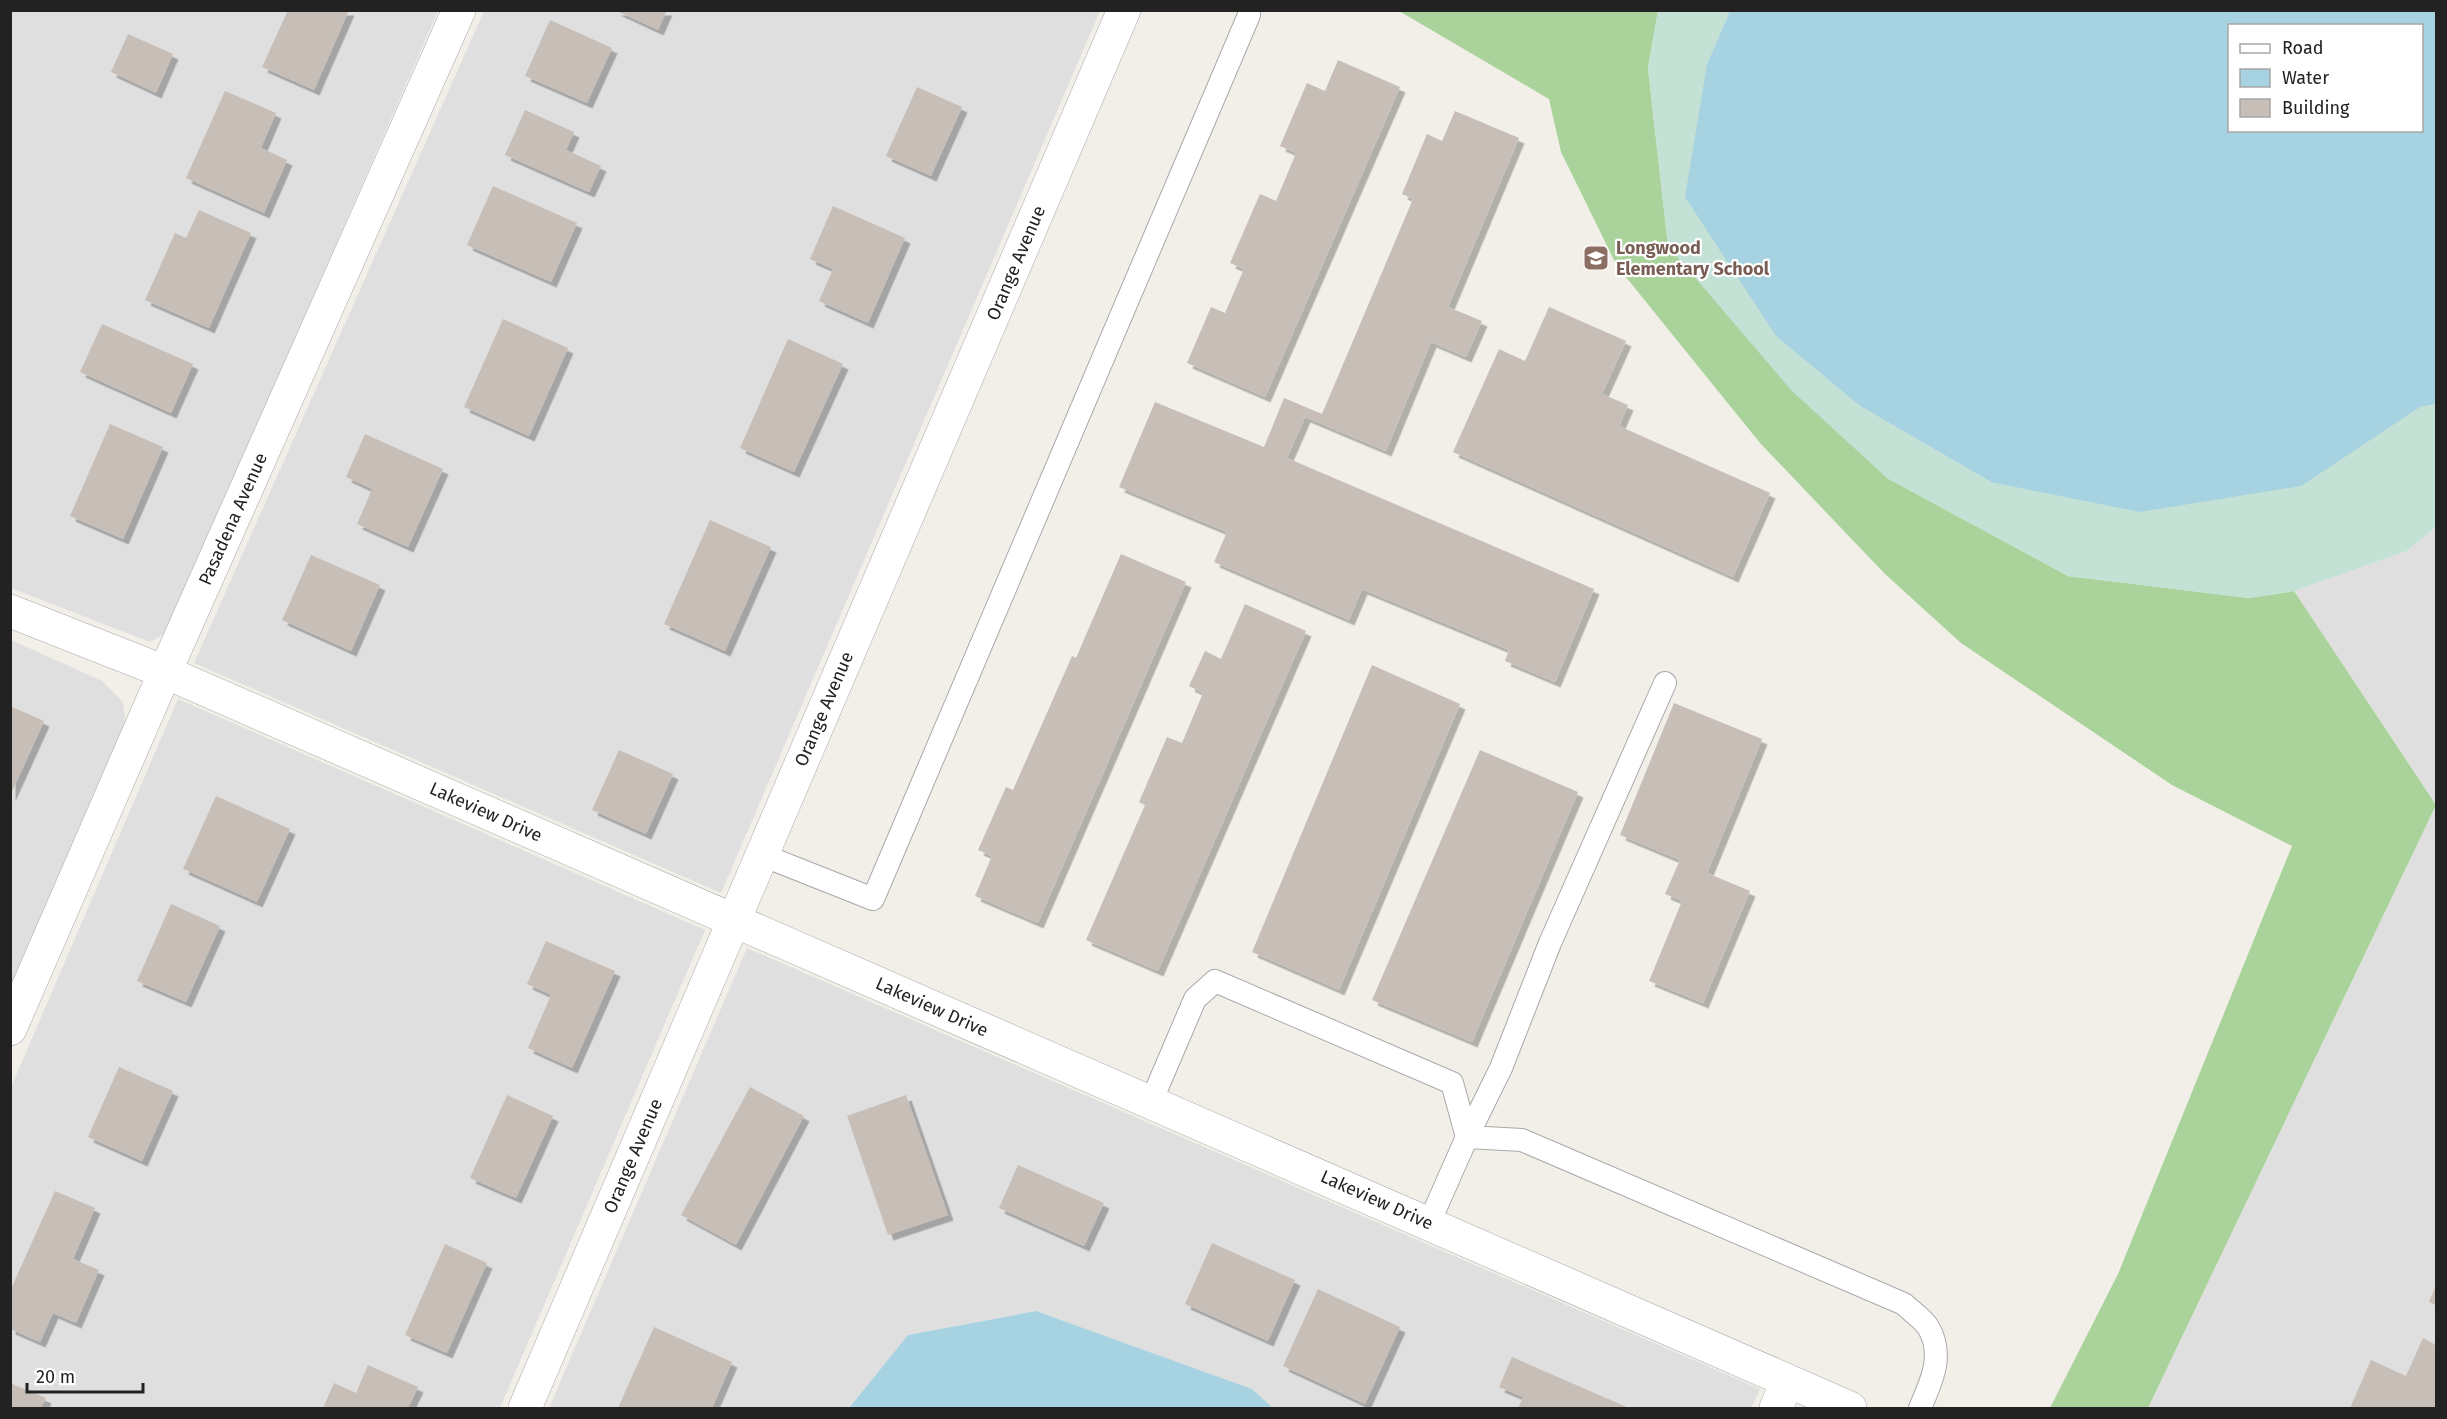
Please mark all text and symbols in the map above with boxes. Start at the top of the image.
legend [2228,24,2423,132]
text: Road [2282,37,2324,59]
text: Water [2282,67,2329,89]
text: Building [2282,97,2350,119]
street label: Orange Avenue [982,202,1050,324]
place label: Longwood Elementary School [1616,237,1770,280]
school or university icon: Longwood Elementary School [1581,243,1611,273]
street label: Pasadena Avenue [194,449,272,589]
street label: Orange Avenue [790,648,858,770]
street label: Lakeview Drive [426,777,546,847]
street label: Lakeview Drive [872,972,992,1042]
street label: Orange Avenue [599,1095,667,1217]
street label: Lakeview Drive [1317,1165,1437,1235]
scale bar [27,1356,142,1394]
text: 20 m [36,1366,75,1388]

